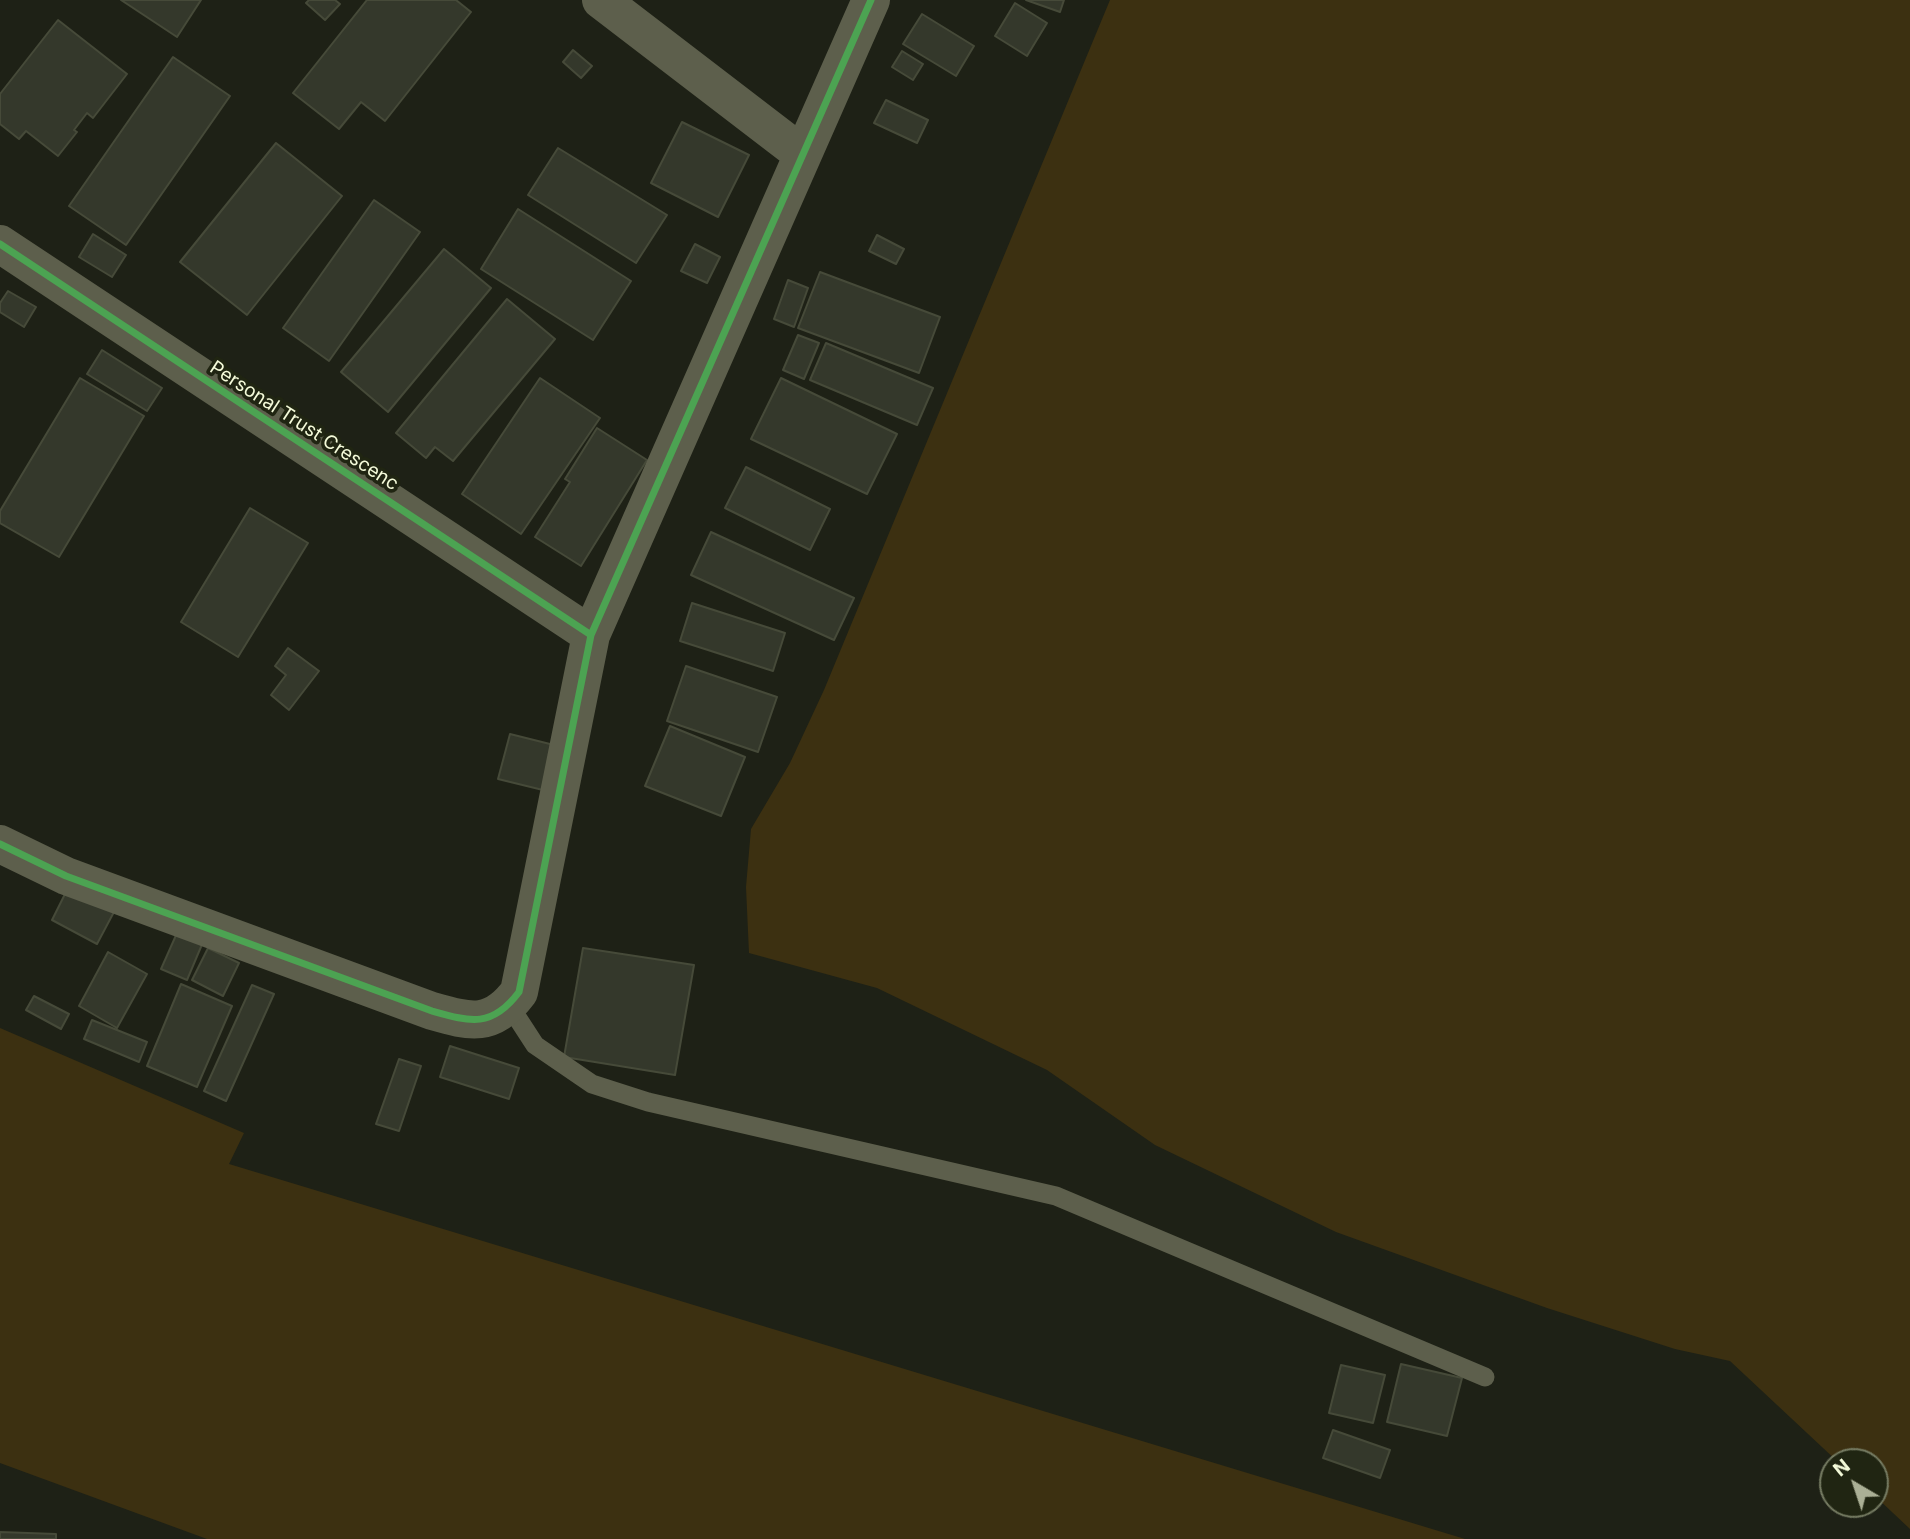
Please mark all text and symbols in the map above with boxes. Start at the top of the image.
street label: Personal Trust Crescenc [205,356,403,496]
north arrow [1819,1448,1889,1518]
text: N [1829,1454,1855,1481]

